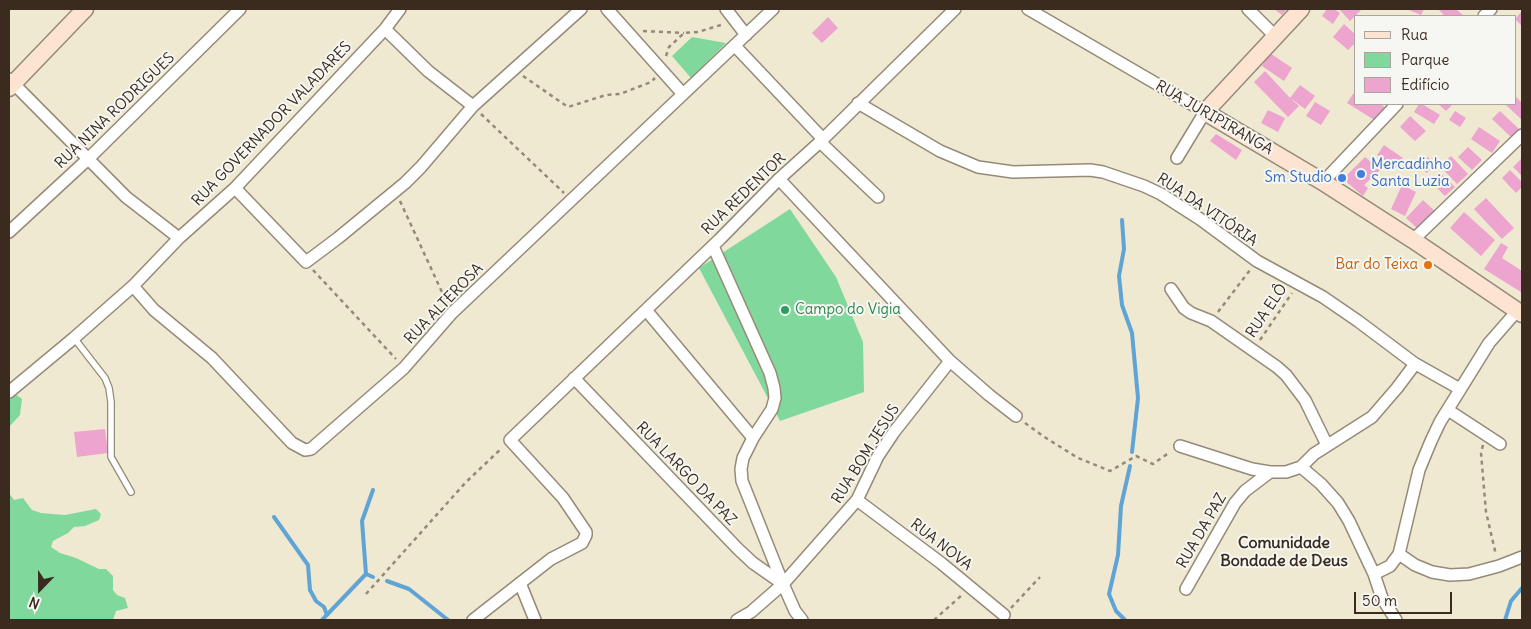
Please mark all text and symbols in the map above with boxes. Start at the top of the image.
legend [1354,15,1516,105]
text: Rua [1401,25,1428,44]
street label: RUA GOVERNADOR VALADARES [189,38,355,210]
street label: RUA NINA RODRIGUES [52,49,178,173]
text: Parque [1401,50,1449,69]
text: Edifício [1401,75,1449,94]
street label: RUA JURIPIRANGA [1152,77,1276,159]
street label: RUA REDENTOR [698,149,790,239]
place label: Mercadinho Santa Luzia [1371,156,1451,191]
marker: Mercadinho Santa Luzia [1355,168,1367,180]
place label: Sm Studio [1264,169,1332,187]
street label: RUA DA VITÓRIA [1153,170,1261,250]
marker: Sm Studio [1336,172,1348,184]
place label: Bar do Teixa [1335,256,1418,274]
marker: Bar do Teixa [1422,259,1434,271]
street label: RUA ALTEROSA [401,260,487,348]
street label: RUA ELÔ [1242,281,1292,341]
place label: Campo do Vigia [795,301,901,319]
marker: Campo do Vigia [779,304,791,316]
street label: RUA BOM JESUS [828,401,904,507]
street label: RUA LARGO DA PAZ [632,419,740,529]
street label: RUA DA PAZ [1173,490,1231,572]
street label: RUA NOVA [907,515,975,575]
district label: Comunidade Bondade de Deus [1220,533,1348,571]
north arrow [15,564,65,614]
scale bar [1356,582,1454,614]
text: 50 m [1362,591,1397,610]
text: N [27,593,42,613]

